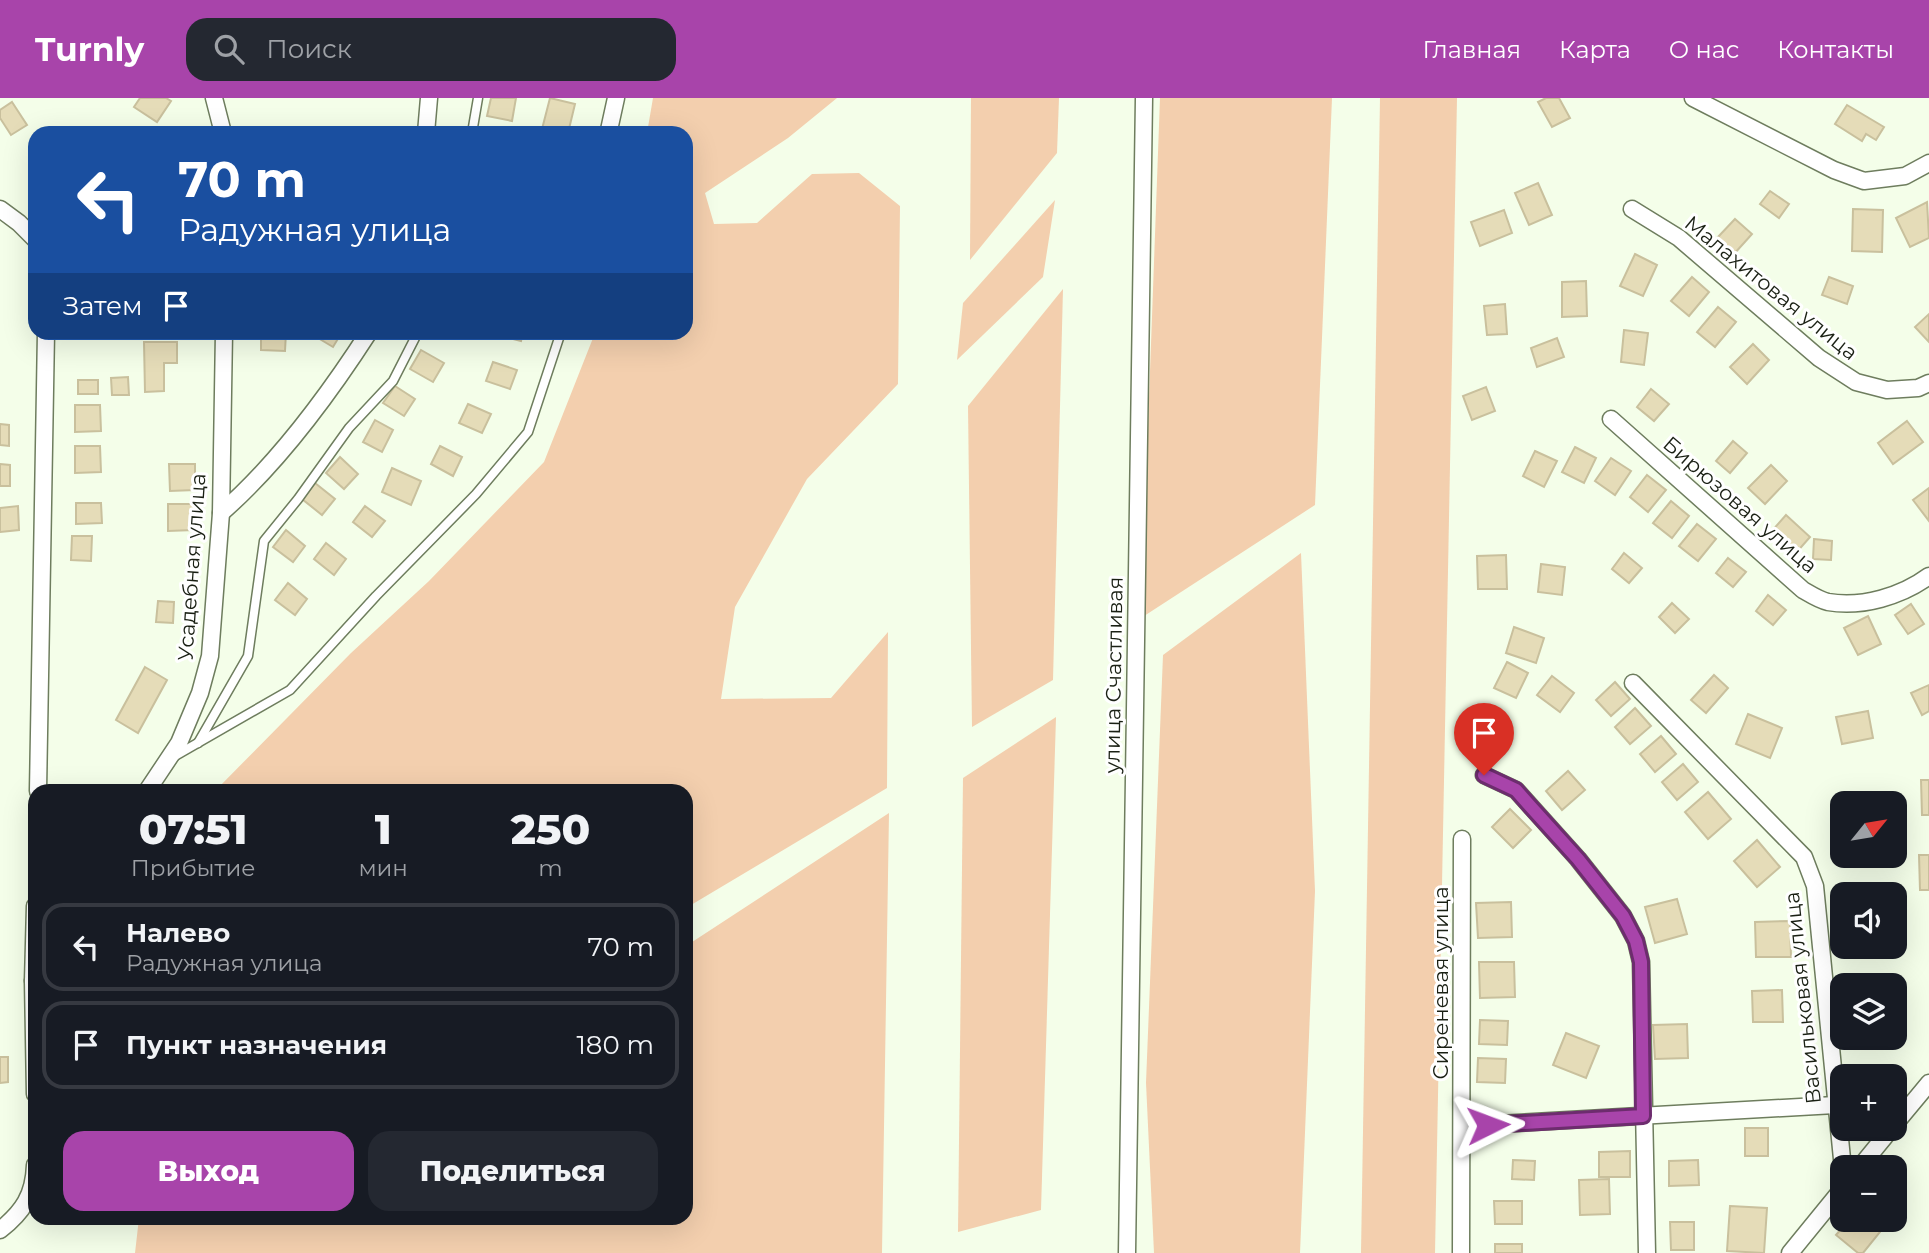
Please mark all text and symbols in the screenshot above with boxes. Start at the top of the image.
search box [186,18,676,81]
text: Turnly [35,29,144,69]
icon: search [210,30,248,68]
text: Поиск [266,33,352,65]
text: Главная [1423,35,1521,64]
text: Карта [1559,35,1631,64]
text: О нас [1669,35,1739,64]
text: Контакты [1777,35,1894,64]
text: 70 m [178,150,306,209]
icon: left [63,154,154,245]
text: Радужная улица [178,210,451,249]
street label: Малахитовая улица [1680,210,1863,365]
icon: arrive [157,287,195,325]
text: Затем [63,290,143,322]
street label: Бирюзовая улица [1658,431,1822,578]
street label: Усадебная улица [172,472,211,662]
street label: улица Счастливая [1099,576,1128,775]
pin [1454,703,1514,775]
icon: arrive [1465,714,1503,752]
north arrow [1830,791,1908,868]
map controls [1830,791,1907,1232]
text: 07:51 [139,803,248,855]
text: 1 [375,803,392,855]
text: 250 [511,803,590,855]
text: Прибытие [131,854,256,882]
text: мин [358,854,408,882]
text: m [538,854,563,882]
button: sound [1830,882,1907,959]
street label: Сиреневая улица [1428,887,1453,1079]
street label: Васильковая улица [1779,891,1826,1105]
text: Налево [126,917,230,949]
icon: left [67,928,105,966]
text: 70 m [588,931,654,963]
text: Радужная улица [126,949,322,977]
button: layers [1830,973,1907,1050]
icon: arrive [67,1026,105,1064]
text: Пункт назначения [126,1029,387,1061]
text: 180 m [576,1029,654,1061]
button: + [1830,1064,1907,1141]
position arrow [1451,1088,1525,1162]
button: Выход [63,1131,354,1211]
button: Поделиться [368,1131,658,1211]
button: − [1830,1155,1907,1232]

